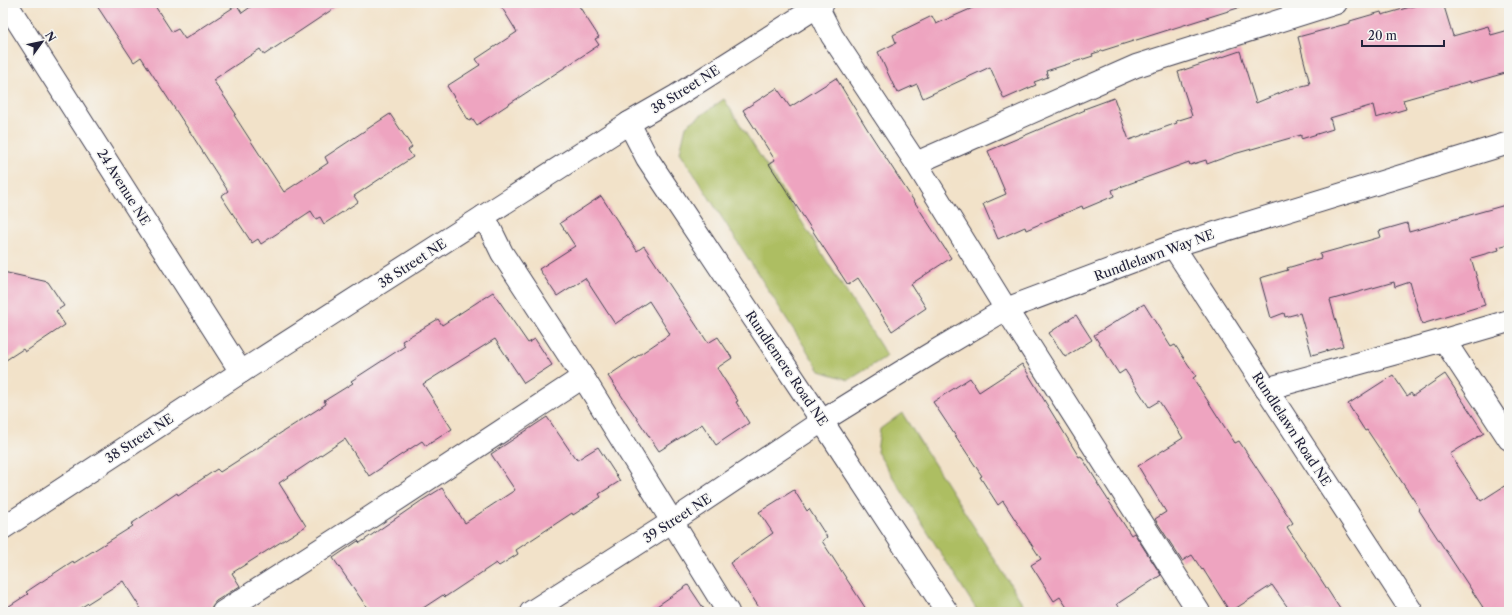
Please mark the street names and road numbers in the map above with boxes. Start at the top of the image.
street label: 38 Street NE [648,61,722,117]
street label: 24 Avenue NE [94,146,154,228]
street label: Rundlelawn Way NE [1092,226,1216,284]
street label: 38 Street NE [375,235,449,291]
street label: Rundlemere Road NE [742,307,832,429]
street label: Rundlelawn Road NE [1249,369,1335,489]
street label: 38 Street NE [102,410,176,466]
street label: 39 Street NE [640,490,714,546]

